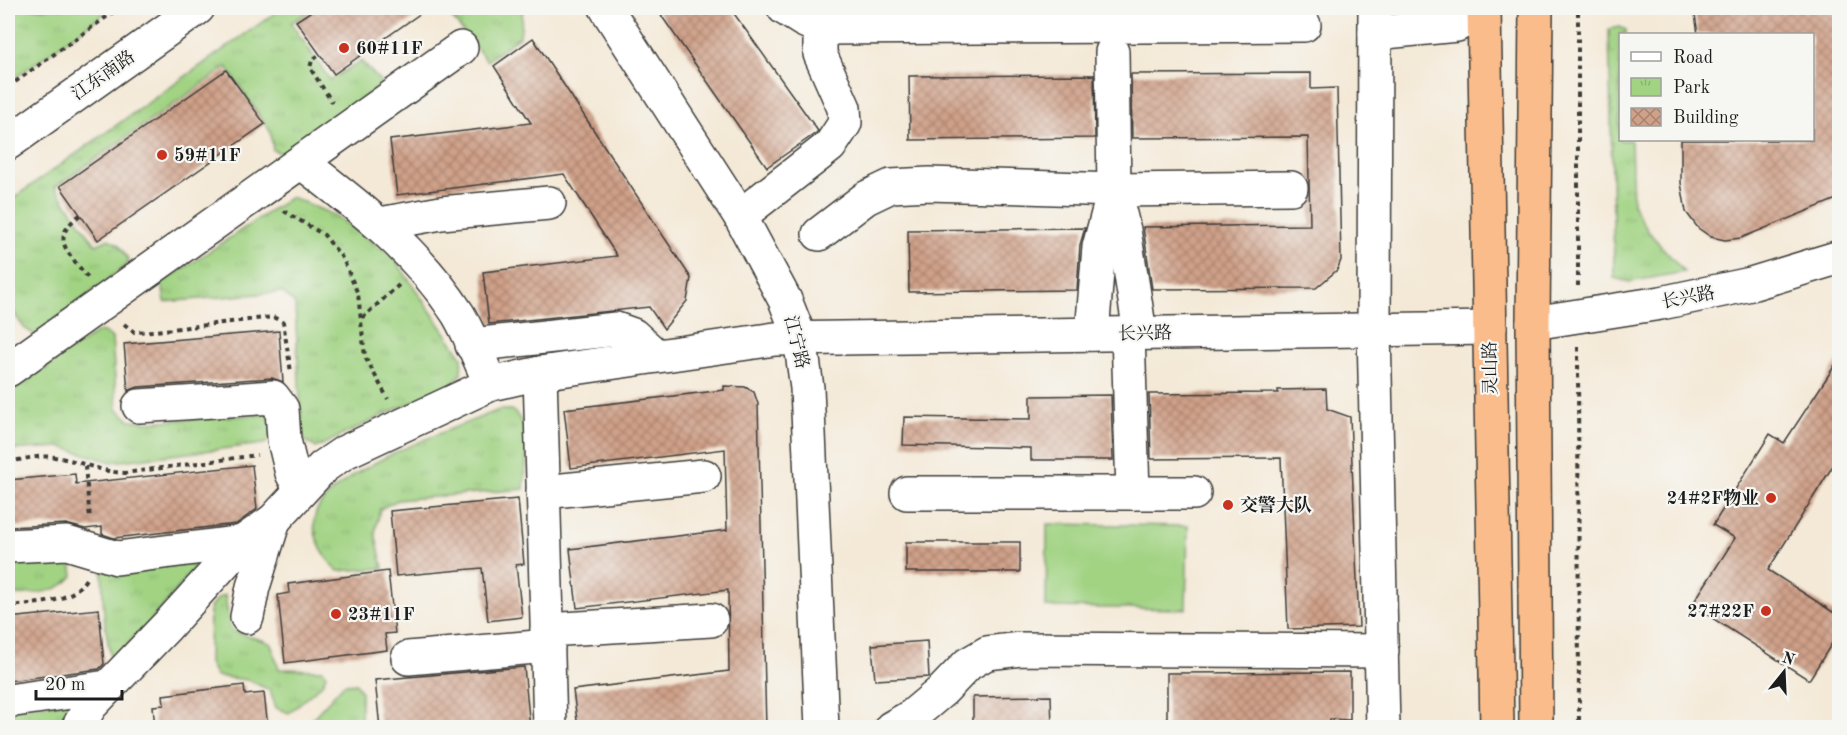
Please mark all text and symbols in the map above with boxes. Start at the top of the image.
legend [1619,33,1814,141]
place label: 60#11F [356,40,423,58]
marker: 60#11F [337,41,351,55]
street label: 江东南路 [68,46,138,104]
text: Road [1673,49,1713,67]
text: Park [1673,79,1710,97]
text: Building [1673,109,1739,127]
place label: 59#11F [174,147,241,165]
marker: 59#11F [155,148,169,162]
street label: 长兴路 [1660,282,1716,312]
street label: 江宁路 [781,313,813,371]
street label: 长兴路 [1118,323,1172,343]
street label: 灵山路 [1480,341,1500,395]
place label: 24#2F物业 [1667,488,1759,508]
marker: 24#2F物业 [1764,491,1778,505]
place label: 交警大队 [1240,495,1312,515]
marker: 交警大队 [1221,498,1235,512]
place label: 27#22F [1687,603,1754,621]
marker: 27#22F [1759,604,1773,618]
place label: 23#11F [348,606,415,624]
marker: 23#11F [329,607,343,621]
north arrow [1754,642,1814,702]
text: N [1780,650,1797,669]
scale bar [36,663,122,701]
text: 20 m [45,676,85,694]

